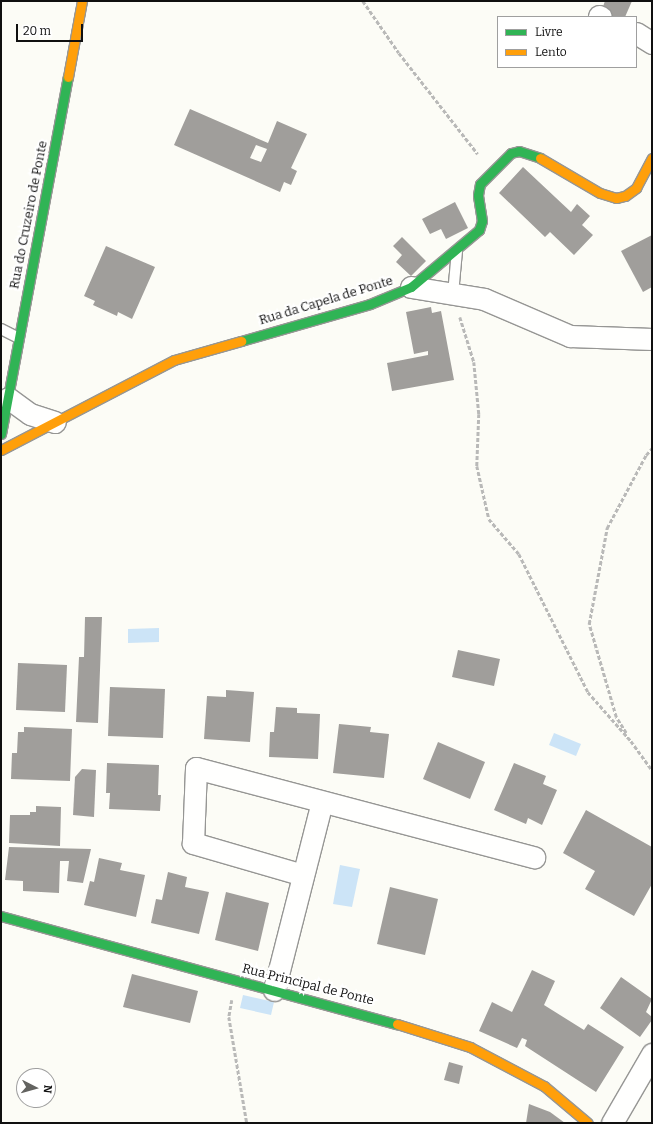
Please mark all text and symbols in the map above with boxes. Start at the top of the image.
scale bar [18,16,85,42]
legend [497,16,637,68]
text: 20 m [23,24,51,38]
text: Livre [535,25,563,39]
text: Lento [535,45,567,59]
street label: Rua do Cruzeiro de Ponte [7,140,51,290]
street label: Rua da Capela de Ponte [257,273,395,329]
street label: Rua Principal de Ponte [240,961,376,1009]
north arrow [16,1068,56,1108]
text: N [41,1084,54,1094]

